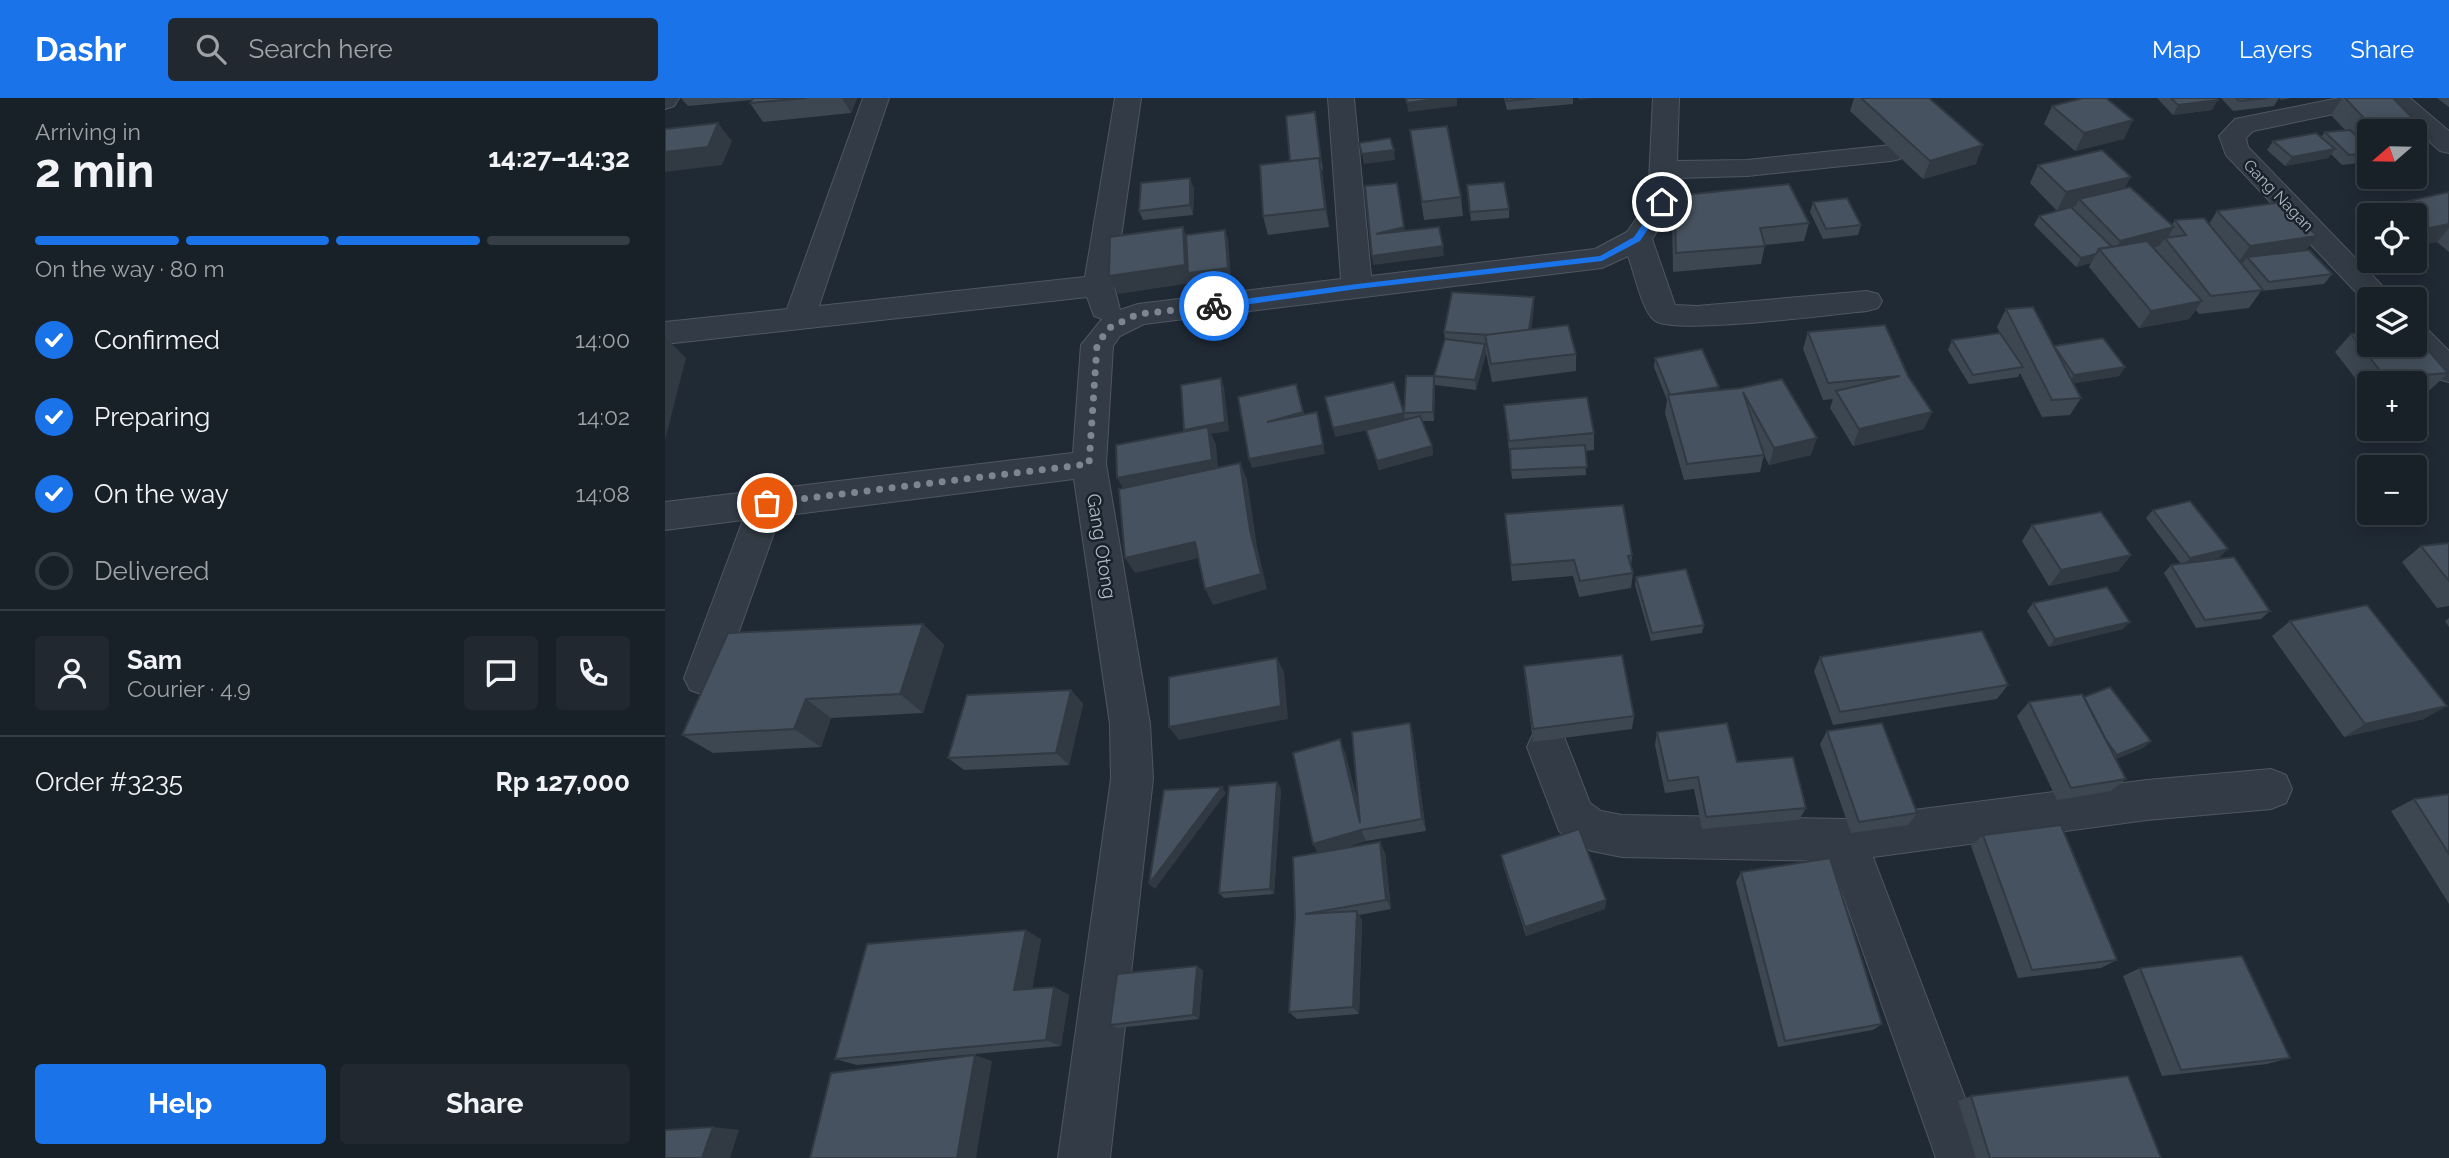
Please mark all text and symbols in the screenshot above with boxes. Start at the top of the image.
search box [168,18,658,81]
text: Dashr [35,30,126,69]
icon: search [192,30,230,68]
text: Search here [248,34,393,64]
text: Map [2152,35,2201,64]
text: Layers [2239,35,2312,64]
text: Share [2350,35,2414,64]
text: Arriving in [35,118,141,145]
north arrow [2357,119,2427,189]
map controls [2357,119,2427,525]
text: 14:27–14:32 [488,143,630,173]
text: 2 min [35,144,154,198]
street label: Gang Nagan [2240,156,2318,235]
pin [1632,172,1692,232]
icon: home [1643,183,1681,221]
button: locate [2357,203,2427,273]
text: On the way · 80 m [35,255,225,282]
courier [1179,271,1249,341]
icon: bike [1195,287,1233,325]
button: layers [2357,287,2427,357]
icon: check [35,321,73,359]
text: Confirmed [94,325,220,355]
text: 14:00 [575,326,630,353]
button: + [2357,371,2427,441]
icon: check [35,398,73,436]
text: Preparing [94,402,210,432]
text: 14:02 [577,403,630,430]
button: − [2357,455,2427,525]
pin [737,473,797,533]
icon: check [35,475,73,513]
text: On the way [94,479,229,509]
text: 14:08 [576,480,630,507]
icon: bag [748,484,786,522]
street label: Gang Otong [1083,492,1121,600]
text: Delivered [94,556,209,586]
button: person [35,636,109,710]
button: chat [464,636,538,710]
button: phone [556,636,630,710]
text: Sam [127,645,182,675]
text: Courier · 4.9 [127,675,251,702]
text: Order #3235 [35,767,183,797]
text: Rp 127,000 [496,767,630,797]
button: Help [35,1064,326,1144]
button: Share [340,1064,630,1144]

